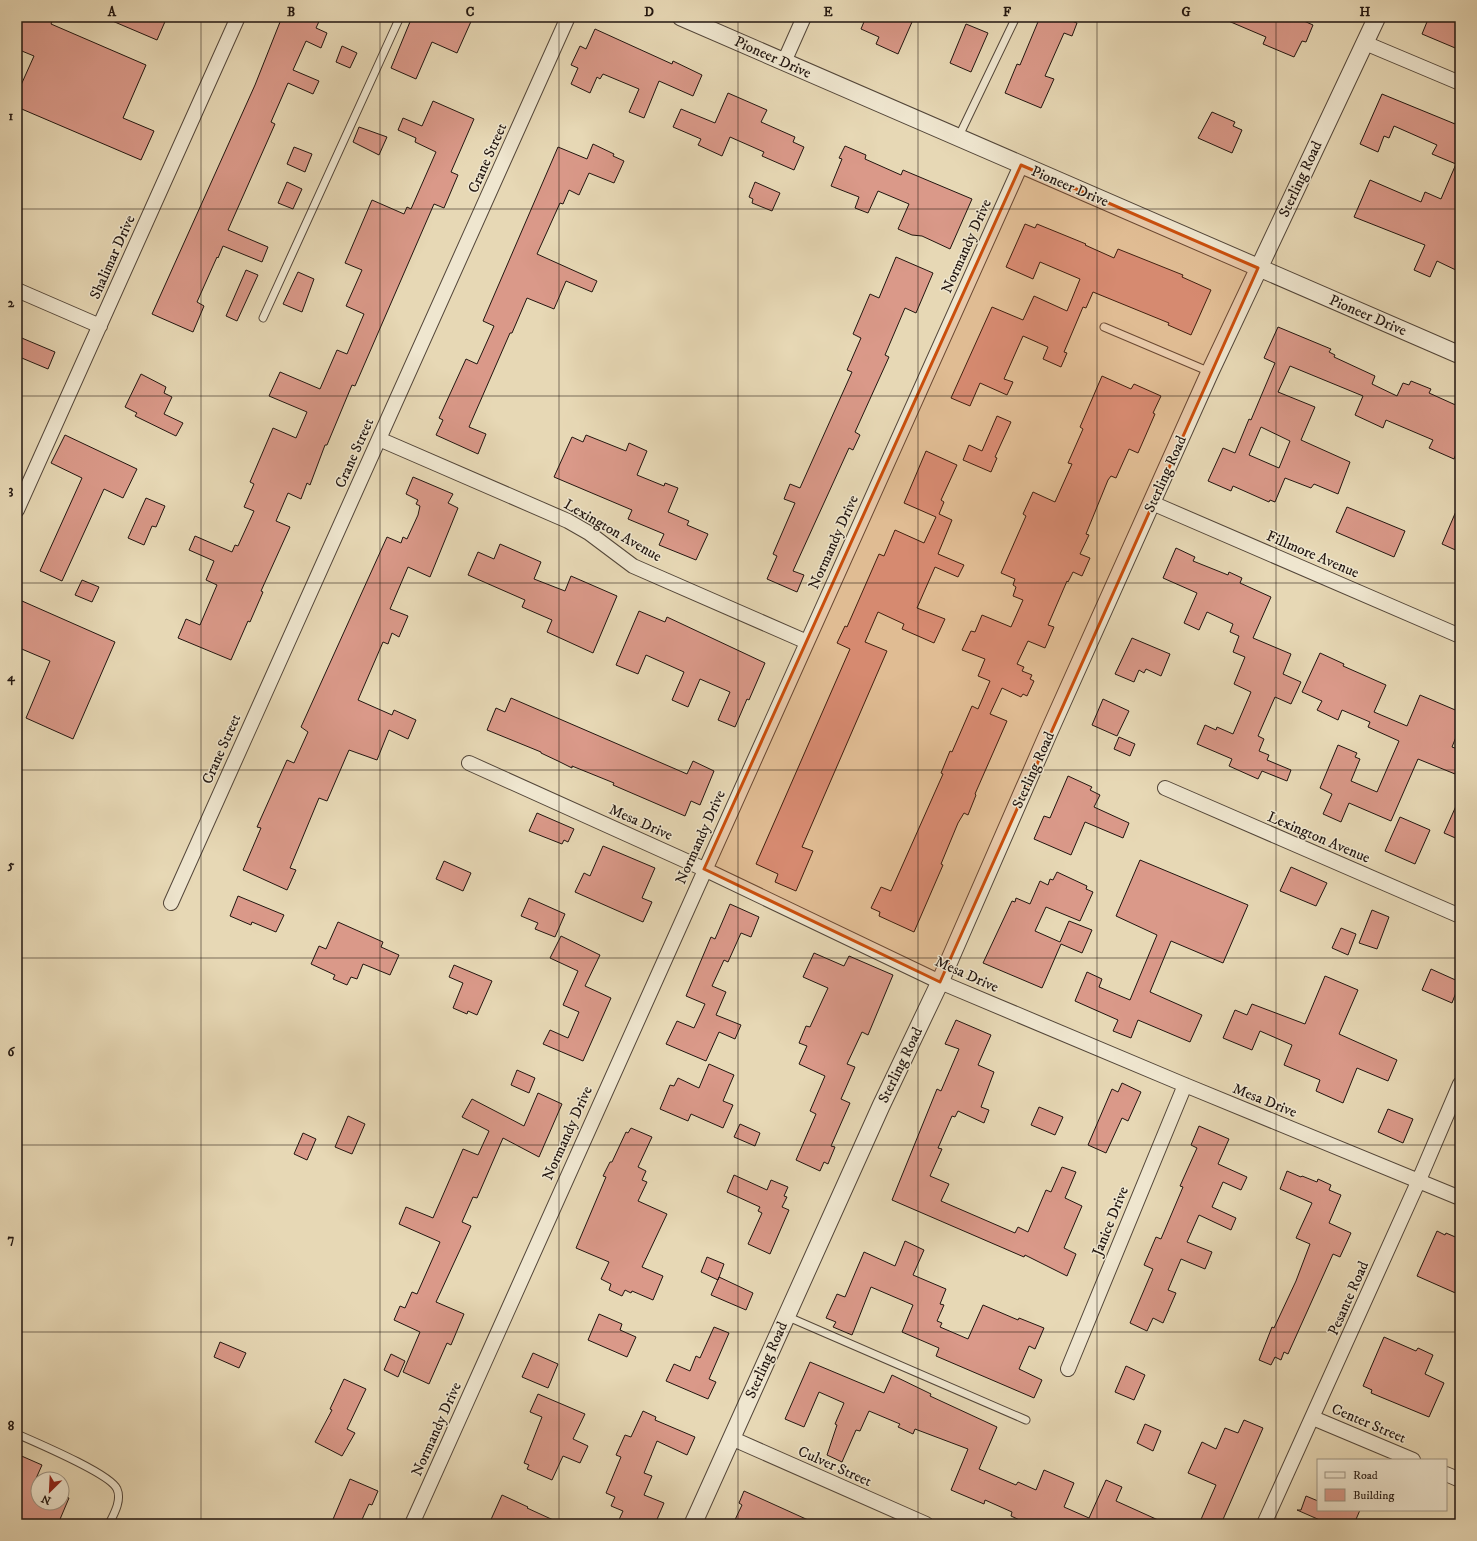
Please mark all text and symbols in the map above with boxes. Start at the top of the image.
text: A [107,4,117,20]
text: B [287,4,295,20]
text: C [466,4,475,20]
text: D [644,4,654,20]
text: E [823,4,833,20]
text: F [1003,4,1012,20]
text: G [1181,4,1191,20]
text: H [1360,4,1371,20]
street label: Pioneer Drive [731,32,814,83]
text: 1 [9,108,14,124]
street label: Crane Street [464,120,511,196]
street label: Sterling Road [1274,137,1327,220]
street label: Pioneer Drive [1028,162,1111,211]
street label: Normandy Drive [937,196,996,296]
street label: Shalimar Drive [85,212,140,302]
street label: Pioneer Drive [1326,291,1409,340]
text: 2 [8,295,15,311]
street label: Crane Street [331,415,378,491]
street label: Sterling Road [1140,432,1191,516]
text: 3 [9,482,14,498]
street label: Normandy Drive [804,492,863,592]
street label: Lexington Avenue [560,495,665,566]
street label: Fillmore Avenue [1264,526,1362,583]
text: 4 [6,669,15,686]
street label: Crane Street [198,711,245,787]
street label: Sterling Road [1008,728,1059,812]
street label: Normandy Drive [671,787,730,887]
street label: Mesa Drive [606,800,676,845]
street label: Lexington Avenue [1265,807,1373,868]
text: 5 [7,857,15,873]
street label: Mesa Drive [932,952,1002,997]
street label: Sterling Road [874,1024,927,1106]
text: 6 [8,1044,16,1060]
street label: Mesa Drive [1230,1079,1300,1122]
street label: Normandy Drive [538,1083,597,1183]
street label: Janice Drive [1087,1184,1133,1260]
text: 7 [8,1231,15,1247]
street label: Pesante Road [1324,1258,1373,1338]
street label: Sterling Road [741,1318,792,1402]
street label: Normandy Drive [407,1379,466,1479]
street label: Center Street [1329,1399,1409,1448]
text: 8 [8,1418,15,1434]
street label: Culver Street [795,1442,875,1491]
legend [1317,1459,1447,1511]
text: Road [1353,1468,1378,1483]
north arrow [30,1471,70,1511]
text: Building [1353,1488,1394,1503]
text: N [39,1491,53,1507]

